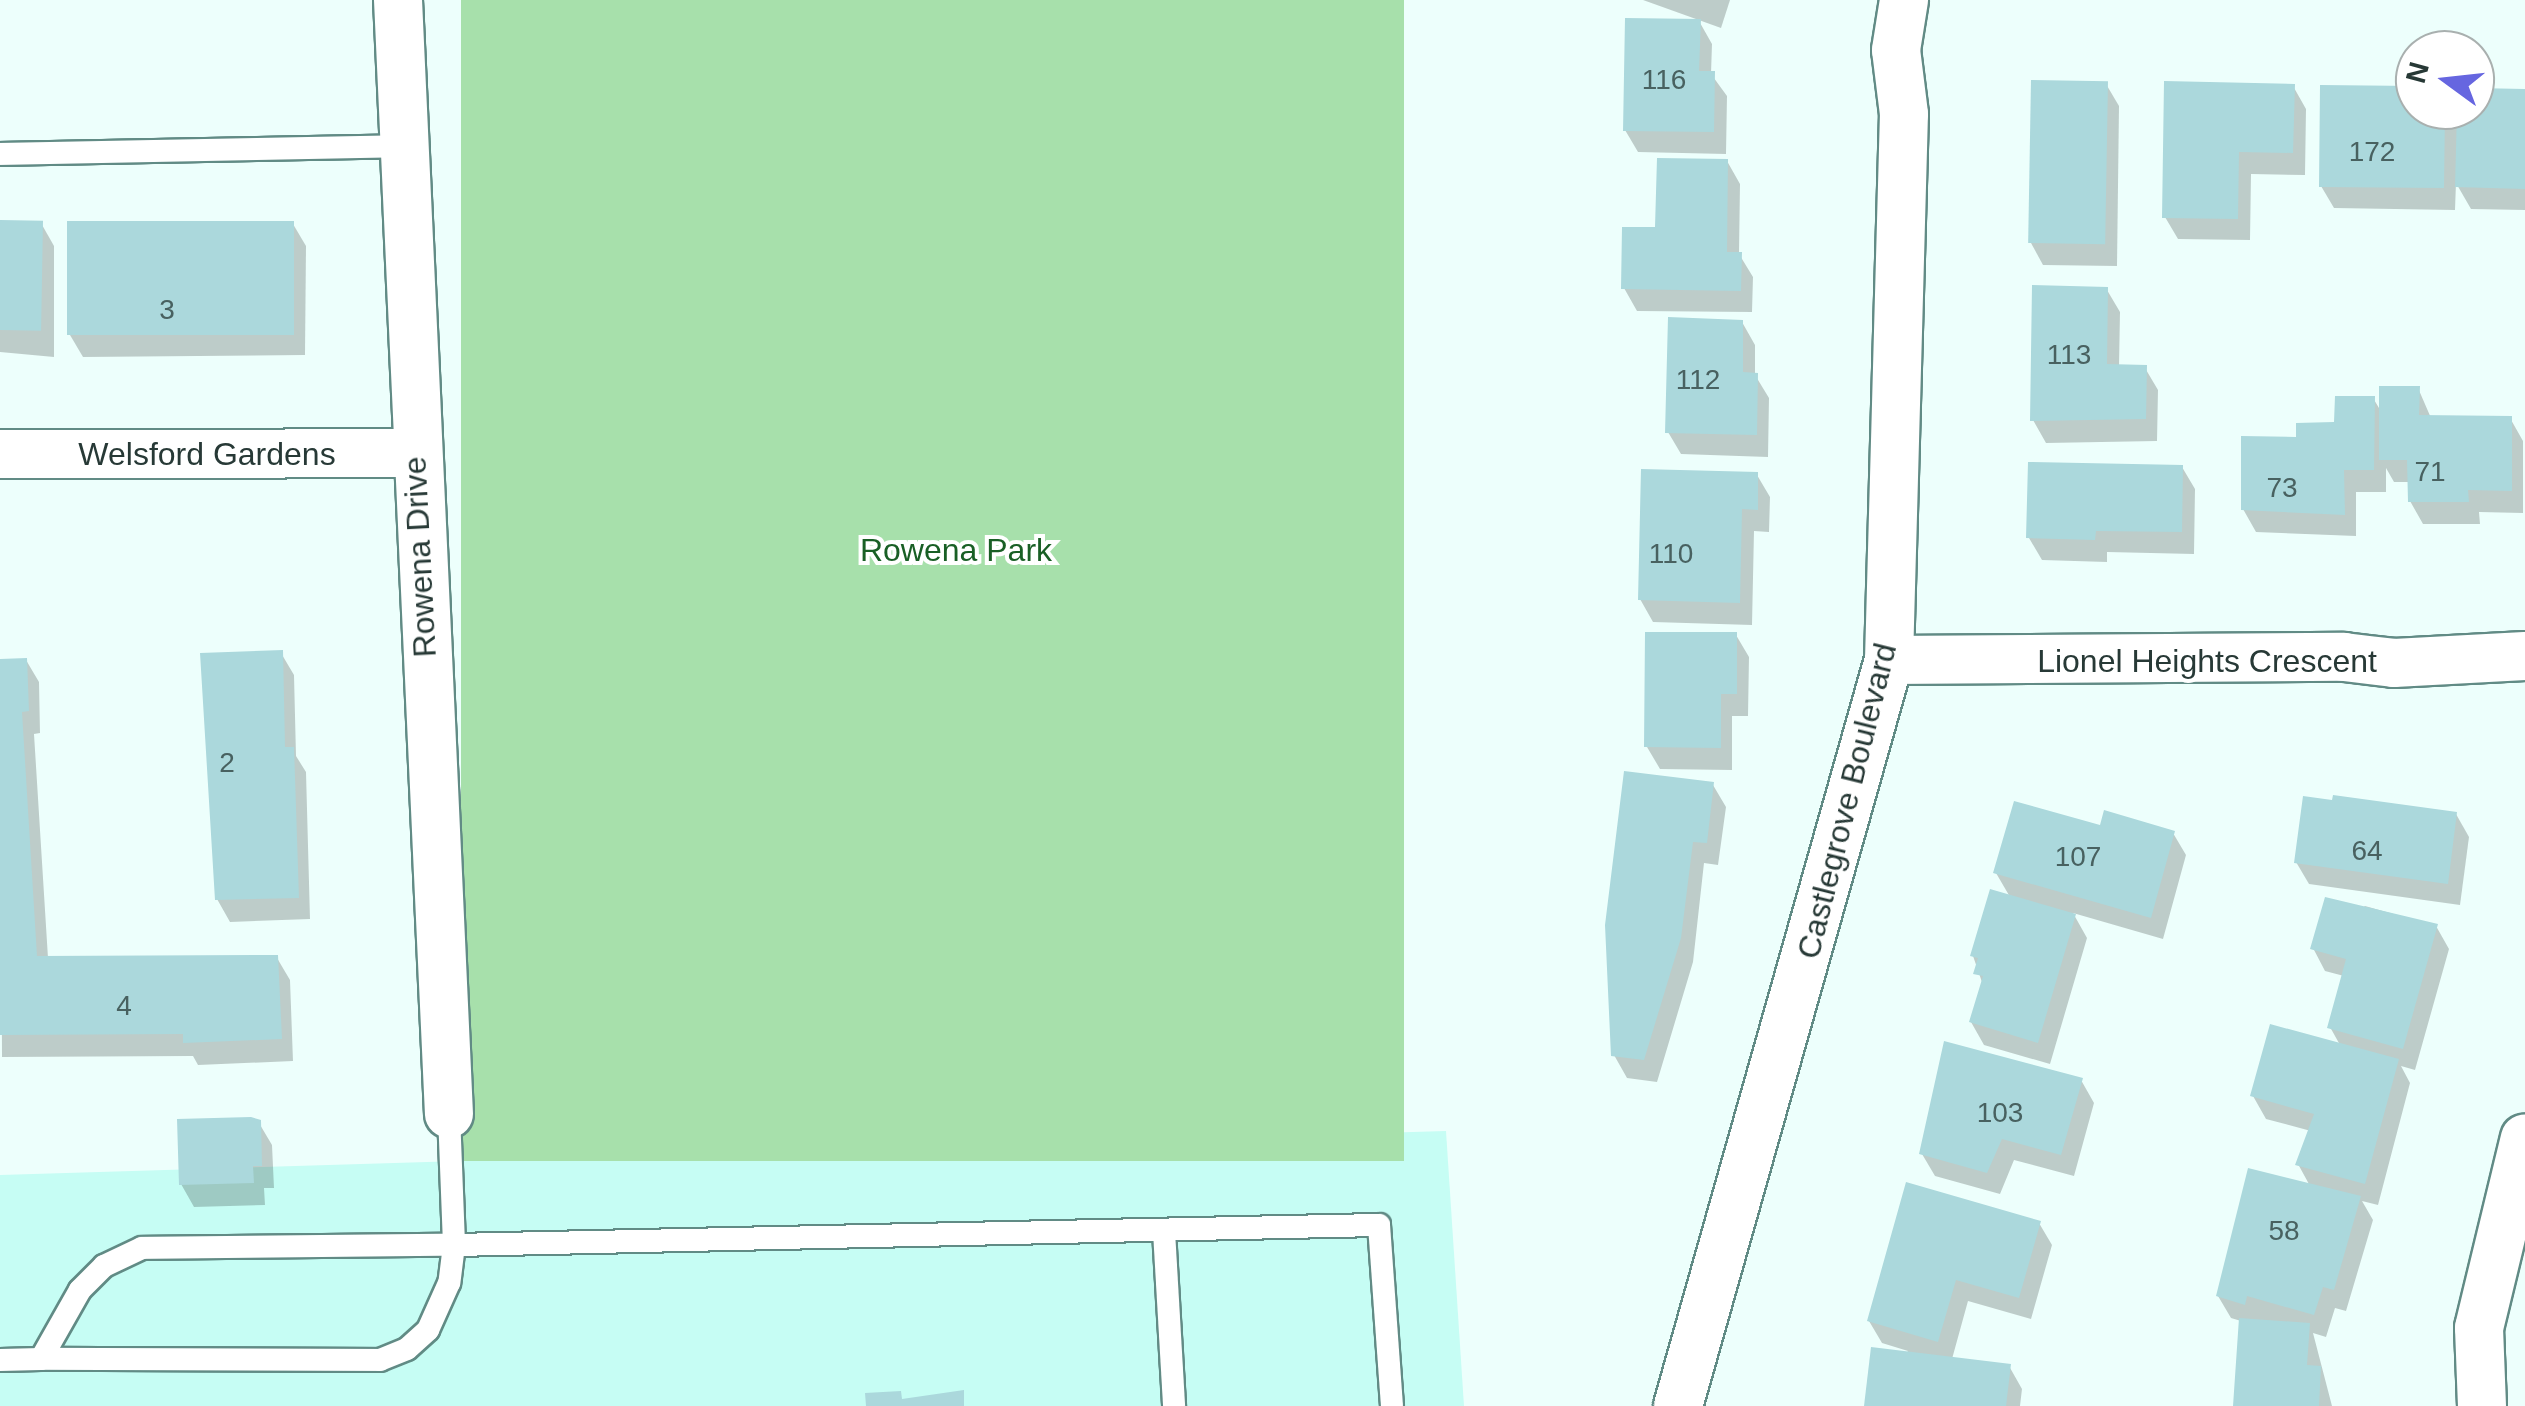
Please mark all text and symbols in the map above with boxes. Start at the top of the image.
north arrow [2395,30,2495,130]
text: N [2400,59,2435,86]
house number: 116 [1642,63,1686,97]
house number: 172 [2349,135,2395,169]
house number: 3 [159,293,175,327]
house number: 113 [2047,338,2091,372]
house number: 112 [1676,363,1720,397]
street label: Welsford Gardens [78,435,336,473]
house number: 71 [2414,455,2446,489]
street label: Rowena Drive [396,456,444,658]
house number: 73 [2266,471,2298,505]
park label: Rowena Park [860,531,1052,569]
house number: 110 [1649,537,1693,571]
street label: Castlegrove Boulevard [1789,639,1905,963]
street label: Lionel Heights Crescent [2037,642,2377,680]
house number: 2 [219,746,235,780]
house number: 64 [2351,834,2383,868]
house number: 107 [2055,840,2101,874]
house number: 4 [116,989,132,1023]
house number: 103 [1977,1096,2023,1130]
house number: 58 [2268,1214,2300,1248]

